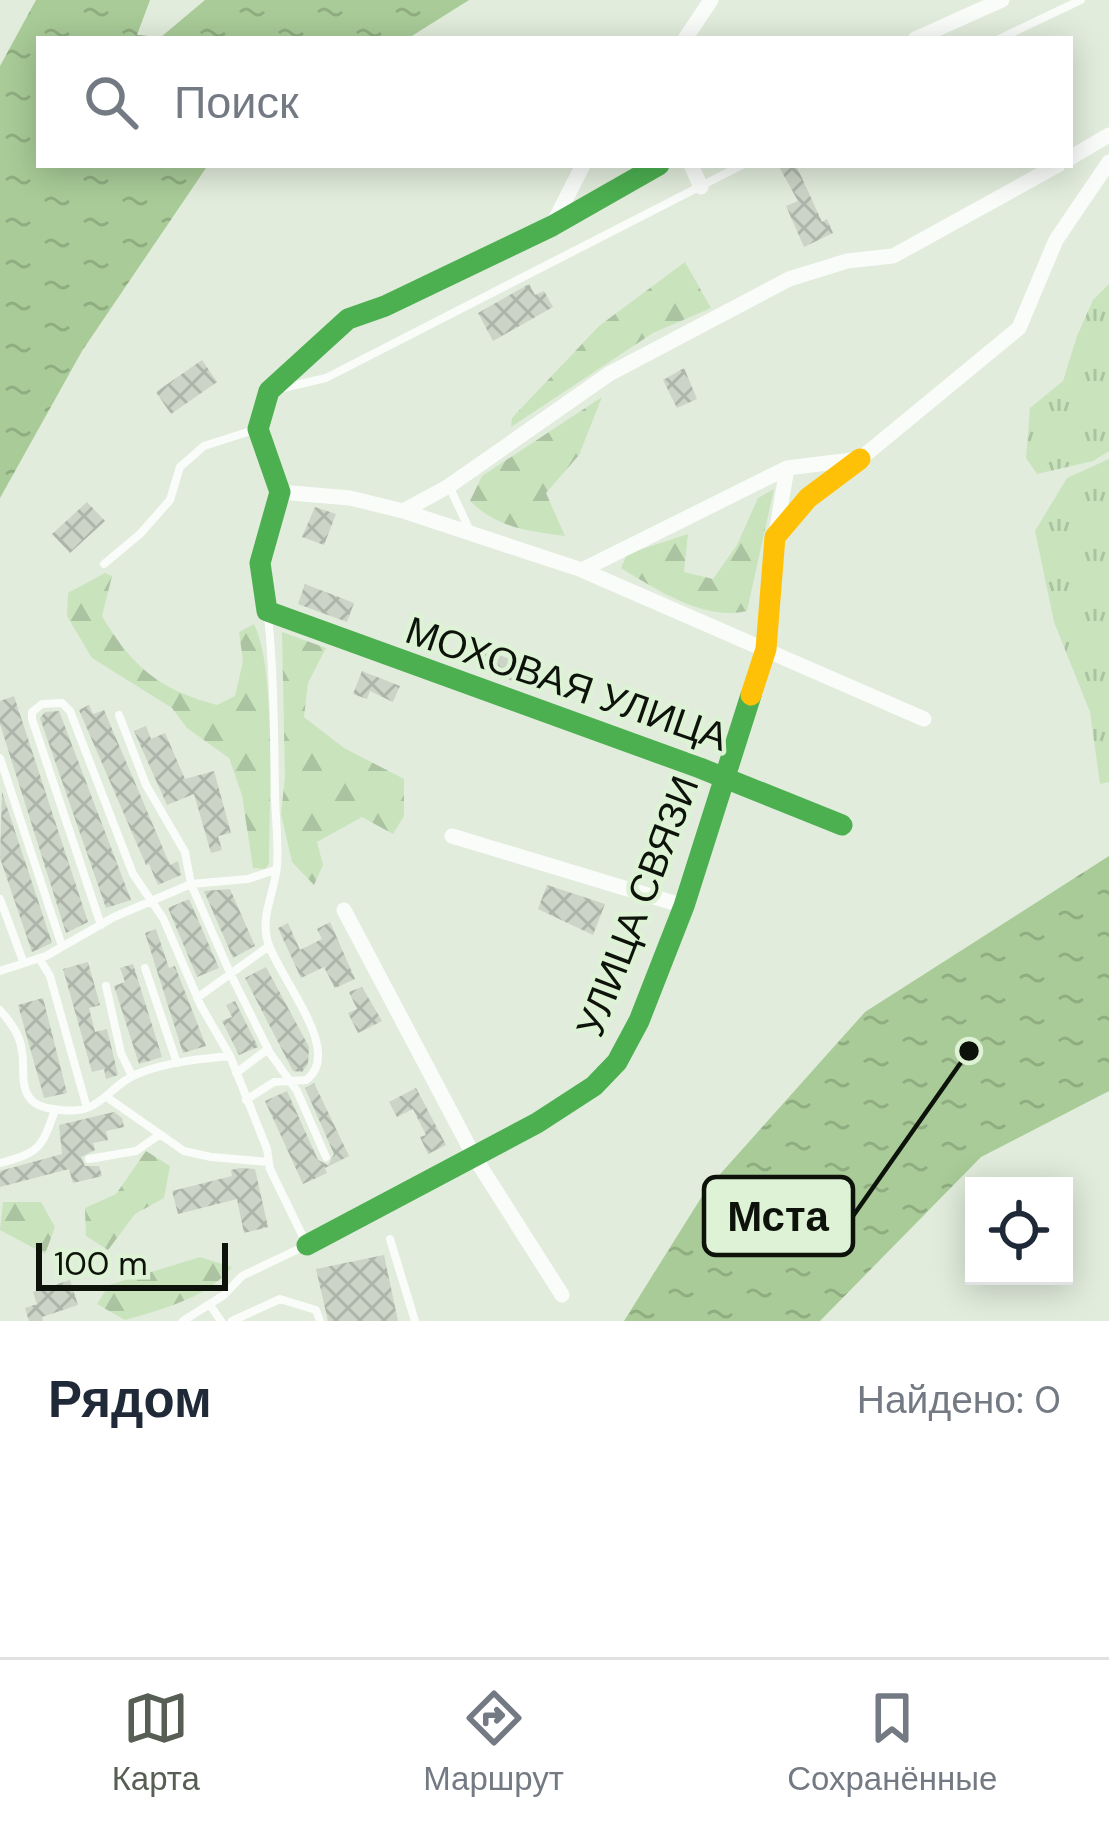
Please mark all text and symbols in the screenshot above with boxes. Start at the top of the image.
search box [36,36,1073,168]
icon: search [78,69,144,135]
text: Поиск [174,73,299,132]
street label: МОХОВАЯ УЛИЦА [399,604,735,763]
street label: УЛИЦА СВЯЗИ [564,769,711,1044]
callout: Мста [704,1177,853,1255]
map controls [965,1177,1073,1285]
button: locate [965,1177,1073,1285]
text: Мста [727,1189,830,1244]
scale bar [36,1237,228,1290]
text: 100 m [54,1242,148,1285]
text: Рядом [48,1366,212,1433]
text: Найдено: 0 [857,1374,1061,1425]
tab: Карта [112,1685,200,1800]
tab: Маршрут [423,1685,564,1800]
tab: Сохранённые [787,1685,997,1800]

